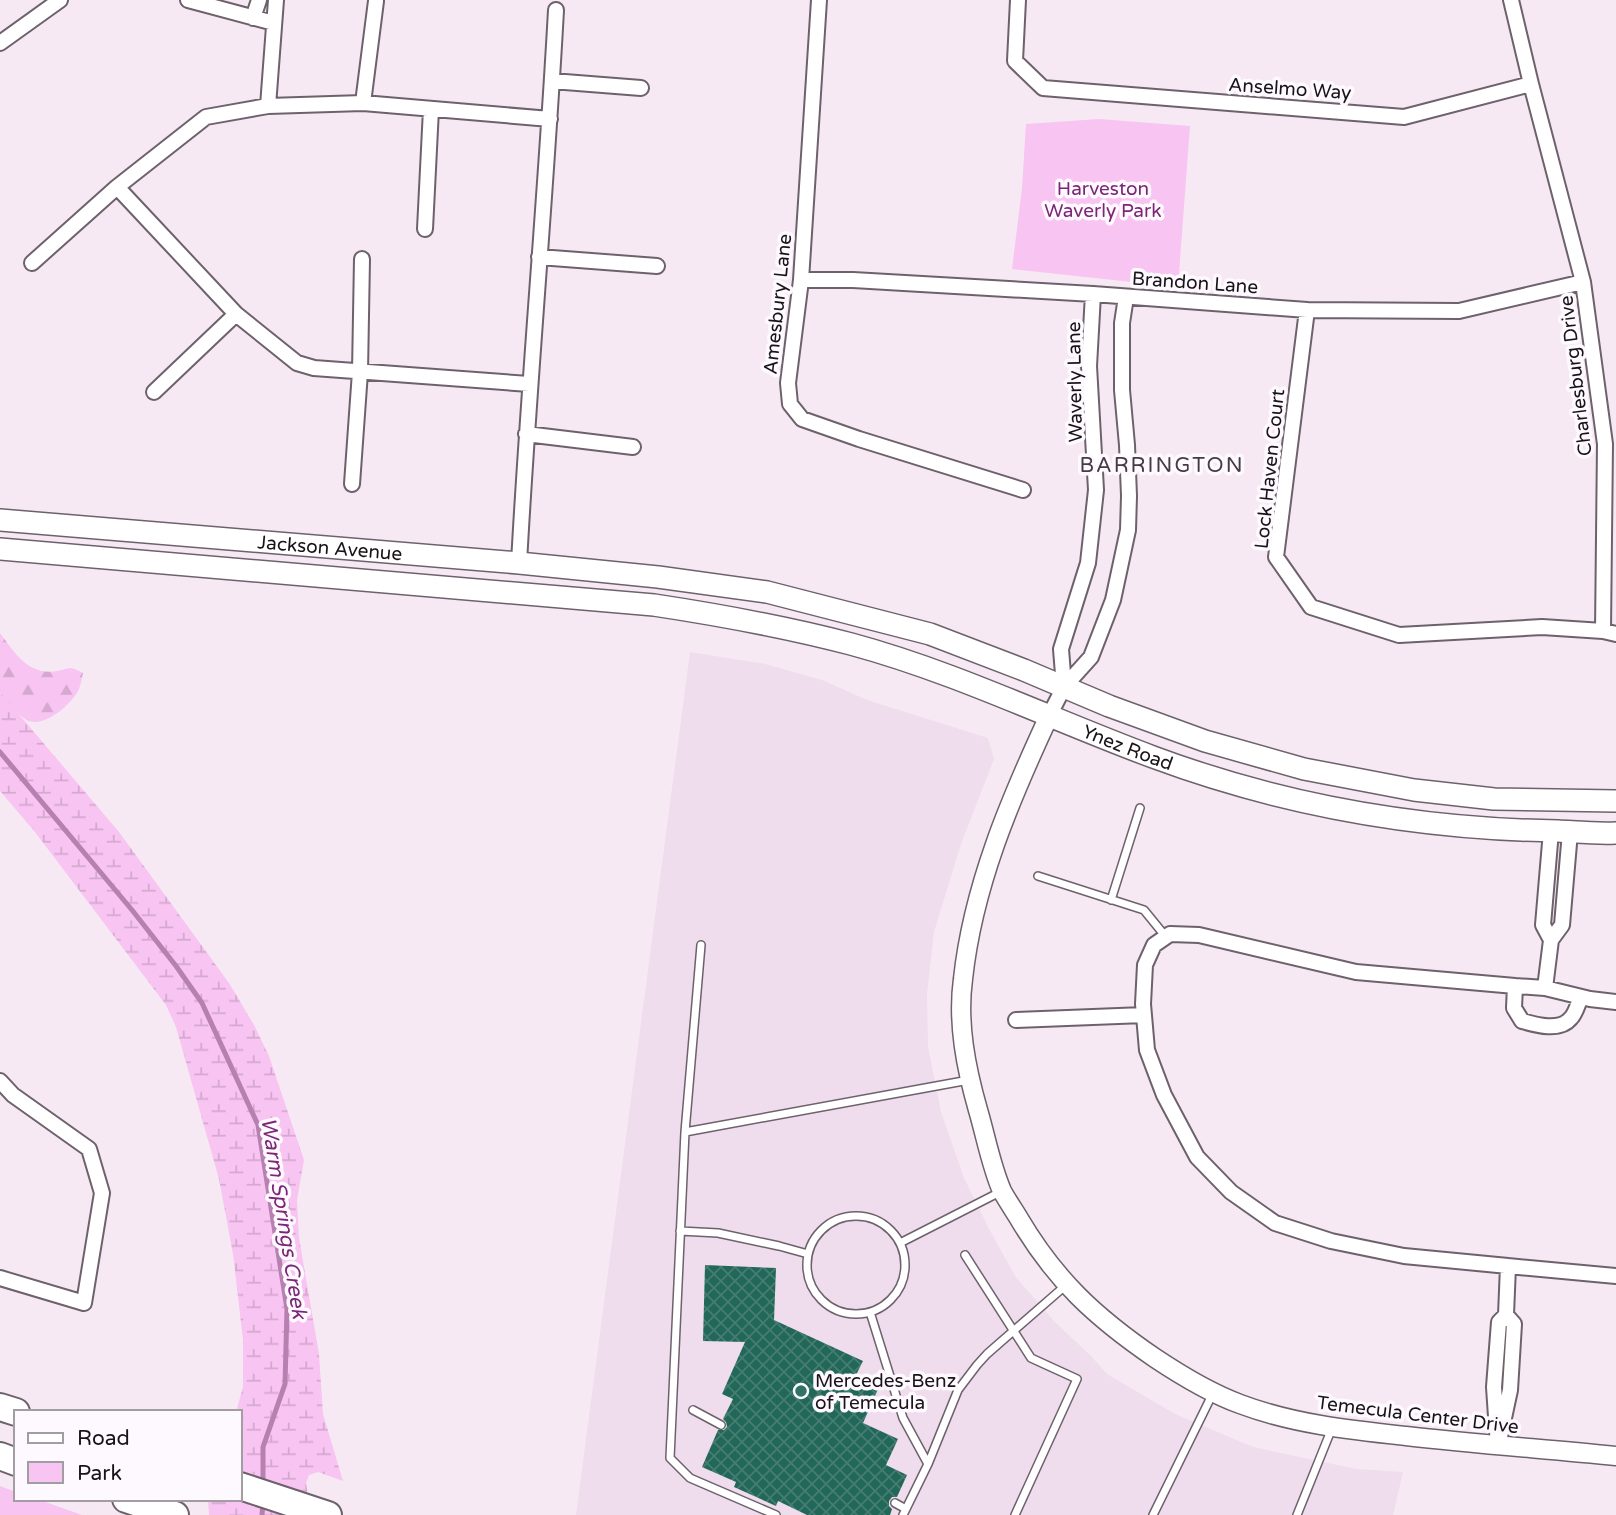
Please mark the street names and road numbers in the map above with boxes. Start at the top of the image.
street label: Anselmo Way [1228,74,1352,104]
street label: Amesbury Lane [760,233,796,376]
street label: Brandon Lane [1131,268,1259,298]
street label: Charlesburg Drive [1555,294,1597,457]
street label: Waverly Lane [1063,321,1087,443]
street label: Lock Haven Court [1251,388,1289,550]
street label: Jackson Avenue [257,531,403,565]
street label: Ynez Road [1079,721,1176,775]
street label: Temecula Center Drive [1316,1392,1520,1438]

